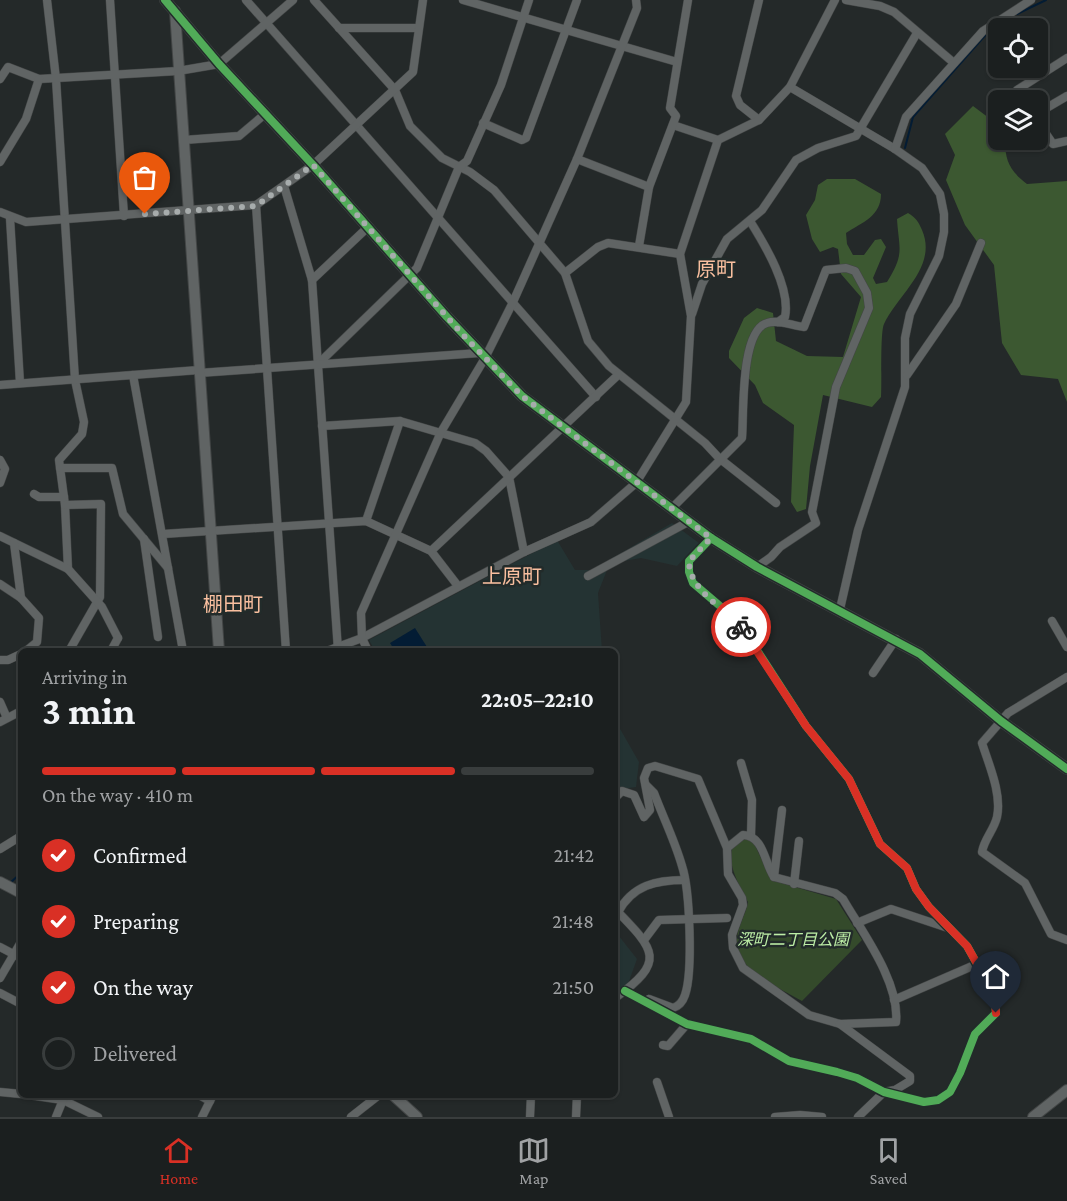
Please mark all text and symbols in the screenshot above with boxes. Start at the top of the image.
map controls [988,18,1048,150]
button: locate [988,18,1048,78]
button: layers [988,90,1048,150]
pin [119,152,170,214]
icon: bag [128,161,161,194]
district label: 原町 [696,258,736,280]
district label: 上原町 [482,565,542,587]
district label: 棚田町 [203,593,263,615]
courier [711,597,771,657]
icon: bike [725,611,758,644]
text: Arriving in [42,666,127,688]
text: 22:05–22:10 [481,687,594,712]
text: 3 min [42,689,135,732]
text: On the way · 410 m [42,784,193,806]
icon: check [42,839,75,872]
text: Confirmed [93,843,187,868]
text: 21:42 [554,844,594,866]
icon: check [42,905,75,938]
text: Preparing [93,909,179,934]
text: 21:48 [552,910,594,932]
park label: 深町二丁目公園 [737,931,851,948]
pin [970,951,1021,1013]
icon: home [979,960,1012,993]
icon: check [42,971,75,1004]
text: On the way [93,975,193,1000]
text: 21:50 [553,976,594,998]
text: Delivered [93,1041,177,1066]
tab: Home [160,1134,198,1187]
tab: Map [517,1134,550,1187]
tab: Saved [870,1134,907,1187]

